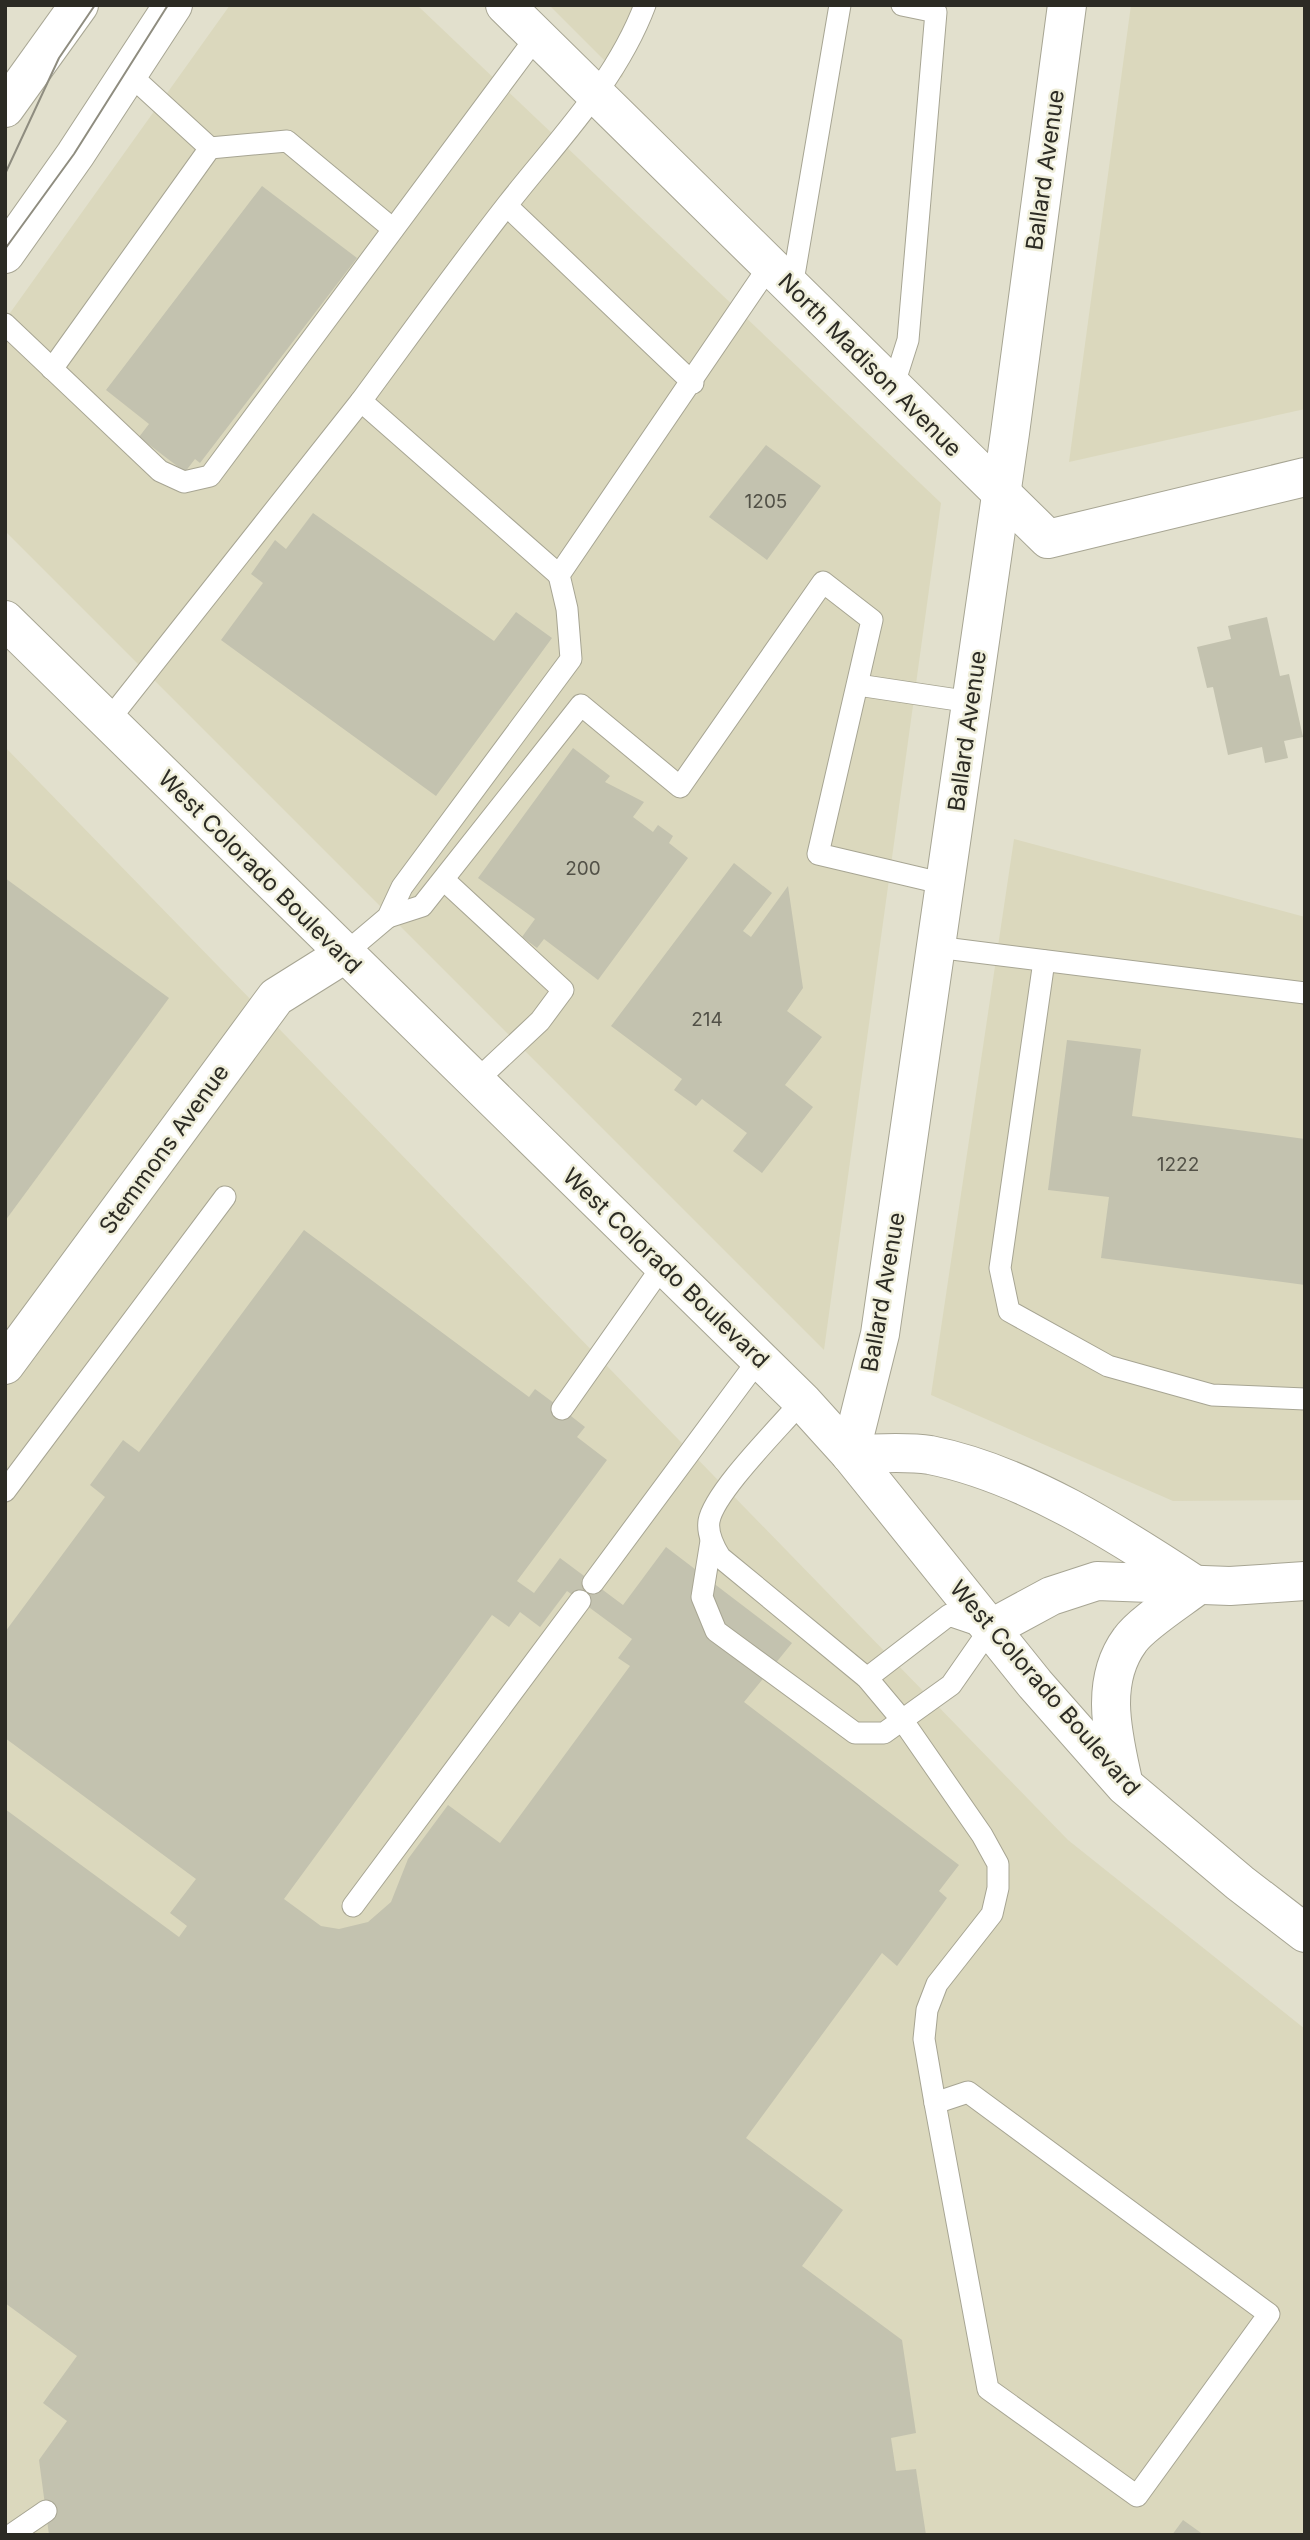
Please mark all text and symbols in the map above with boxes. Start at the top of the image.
street label: Ballard Avenue [1020,88,1070,252]
street label: North Madison Avenue [772,267,968,463]
house number: 1205 [745,490,787,513]
street label: Ballard Avenue [942,649,992,813]
street label: West Colorado Boulevard [153,765,367,979]
house number: 200 [565,857,601,880]
house number: 214 [691,1008,723,1031]
street label: Stemmons Avenue [93,1059,235,1239]
house number: 1222 [1157,1153,1199,1176]
street label: West Colorado Boulevard [557,1162,775,1374]
street label: Ballard Avenue [855,1210,911,1374]
street label: West Colorado Boulevard [944,1575,1146,1801]

